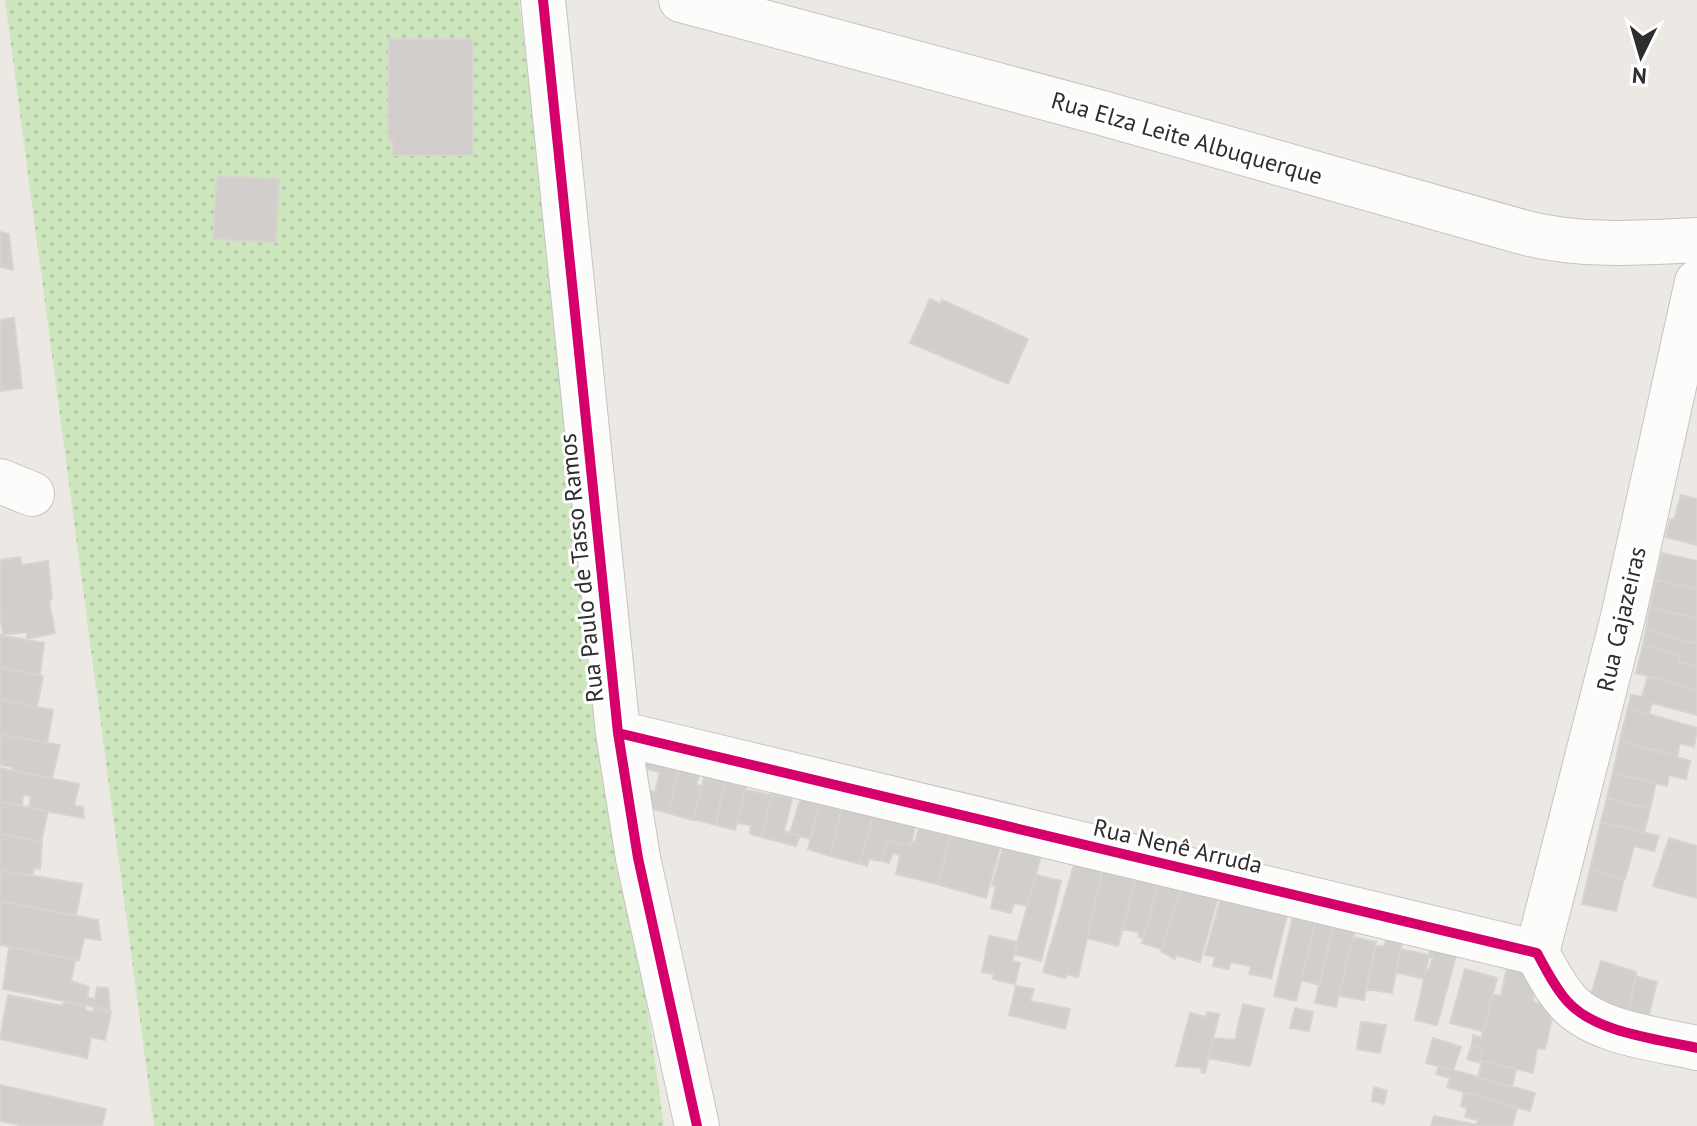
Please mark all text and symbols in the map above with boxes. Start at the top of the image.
north arrow [1601,16,1681,96]
text: N [1631,61,1648,91]
street label: Rua Elza Leite Albuquerque [1048,84,1326,192]
street label: Rua Paulo de Tasso Ramos [551,432,611,704]
street label: Rua Cajazeiras [1589,543,1653,695]
street label: Rua Nenê Arruda [1090,811,1266,881]

